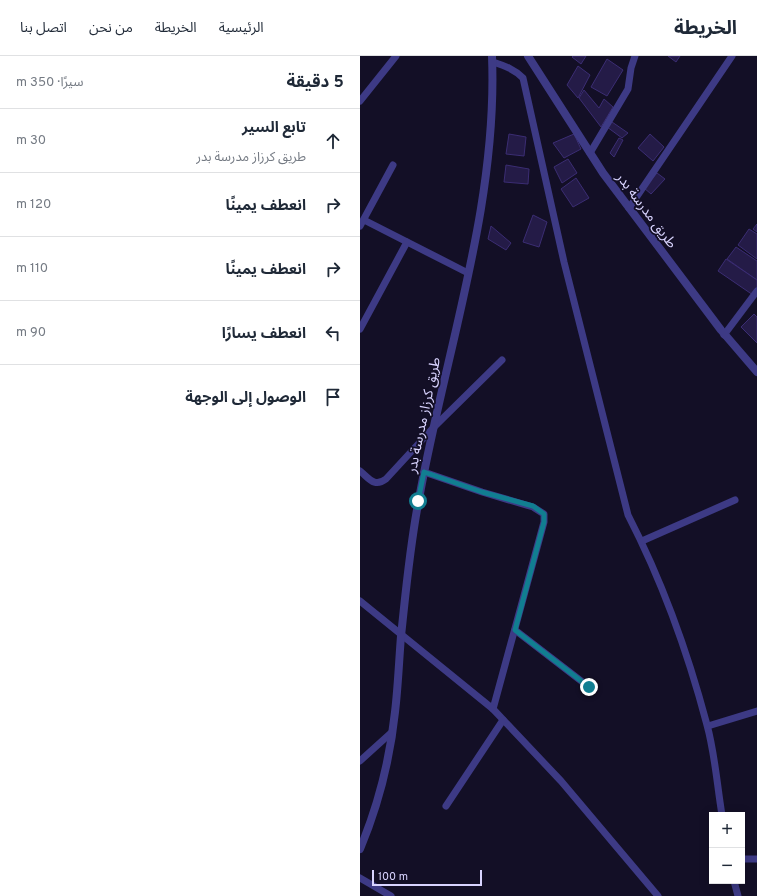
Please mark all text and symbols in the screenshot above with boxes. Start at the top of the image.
text: الخريطة [674,17,737,41]
text: اتصل بنا [20,20,67,37]
text: من نحن [89,20,133,37]
text: الخريطة [155,20,197,37]
text: الرئيسية [219,20,264,37]
text: 5 دقيقة [287,72,344,94]
text: سيرًا · 350 m [16,75,83,91]
text: تابع السير [242,119,306,138]
icon: ahead [322,130,344,152]
text: 30 m [16,133,46,149]
text: طريق كرزاز مدرسة بدر [196,150,306,166]
street label: طريق مدرسة بدر [611,169,680,252]
icon: right [322,194,344,216]
text: 120 m [16,197,51,213]
text: انعطف يمينًا [226,197,306,216]
icon: right [322,258,344,280]
text: 110 m [16,261,48,277]
text: انعطف يمينًا [226,261,306,280]
icon: left [322,322,344,344]
text: 90 m [16,325,46,341]
text: انعطف يسارًا [222,325,306,344]
street label: طريق كرزاز مدرسة بدر [404,356,445,476]
icon: arrive [322,386,344,408]
text: الوصول إلى الوجهة [185,389,306,408]
route start [409,492,427,510]
route end [580,678,598,696]
map controls [709,812,745,884]
button: + [709,812,745,848]
button: − [709,848,745,884]
scale bar [372,868,482,887]
text: 100 m [378,870,408,884]

